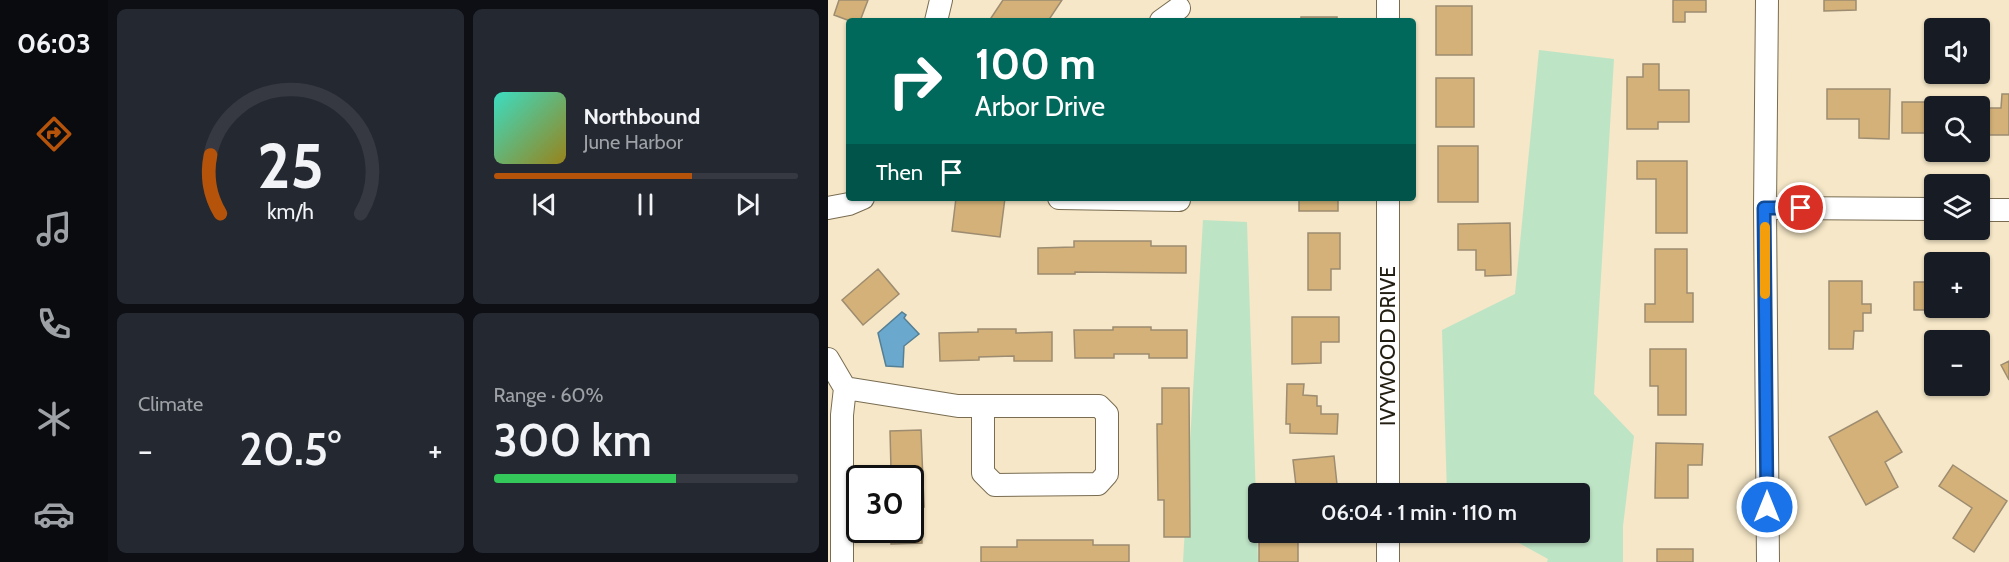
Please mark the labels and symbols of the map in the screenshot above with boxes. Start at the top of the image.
pin [1775,182,1826,233]
street label: IVYWOOD DRIVE [1375,266,1400,426]
speed limit sign: 30 [846,465,924,543]
position arrow [1735,475,1799,539]

